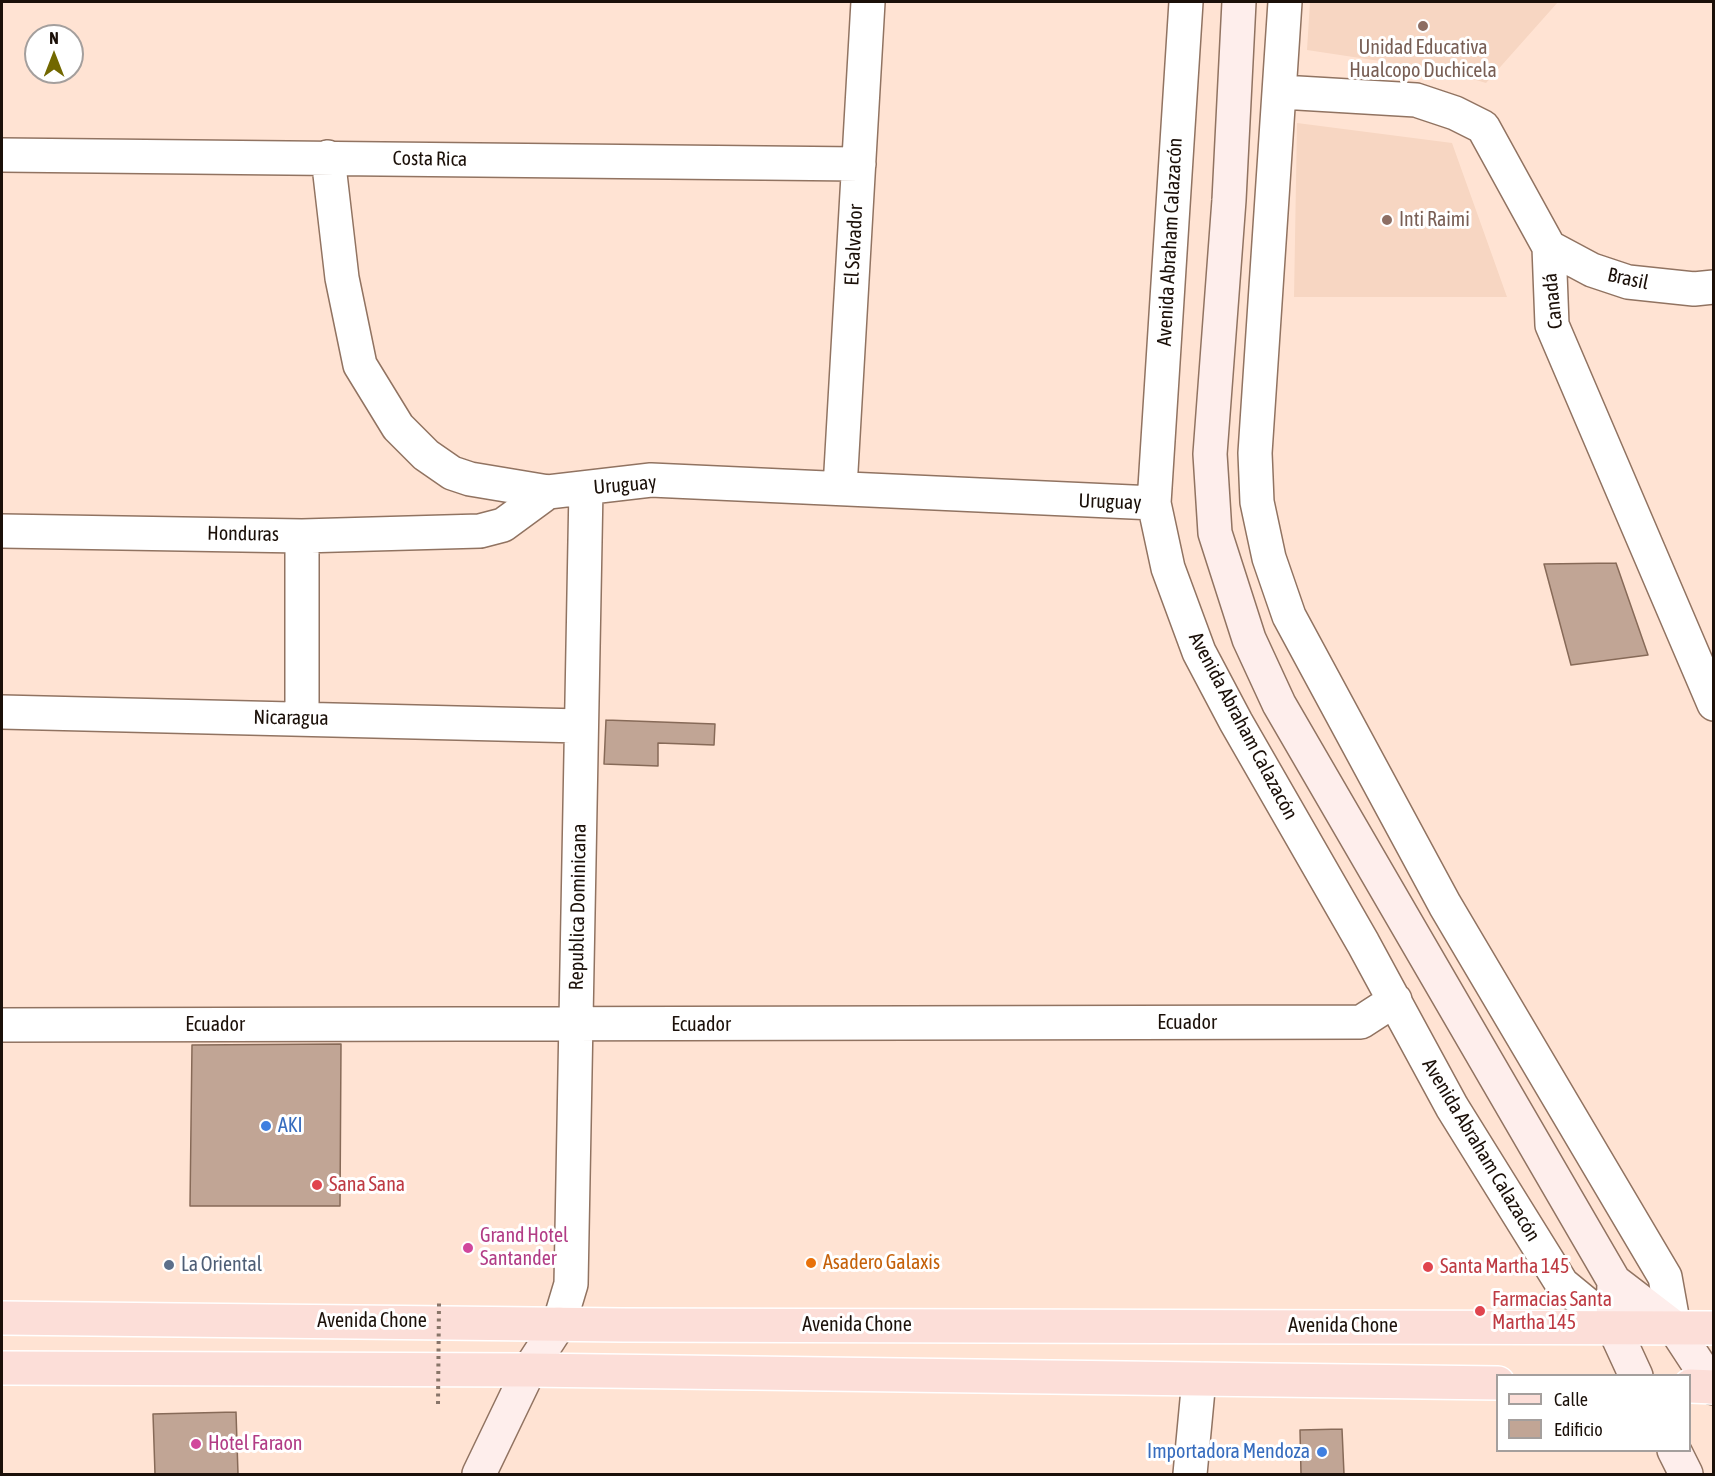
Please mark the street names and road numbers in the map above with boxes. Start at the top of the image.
street label: Avenida Abraham Calazacón [1153,137,1187,347]
street label: Costa Rica [393,146,467,172]
street label: El Salvador [840,204,868,286]
street label: Brasil [1605,263,1651,295]
street label: Canadá [1538,272,1568,330]
street label: Uruguay [592,470,658,500]
street label: Uruguay [1078,489,1142,515]
street label: Honduras [207,521,279,547]
street label: Avenida Abraham Calazacón [1183,628,1303,824]
street label: Nicaragua [253,705,329,731]
street label: Republica Dominicana [565,823,591,991]
street label: Ecuador [1157,1011,1217,1035]
street label: Ecuador [185,1013,245,1037]
street label: Ecuador [671,1013,731,1037]
street label: Avenida Abraham Calazacón [1417,1054,1545,1246]
street label: Avenida Chone [317,1309,427,1333]
street label: Avenida Chone [802,1313,912,1337]
street label: Avenida Chone [1288,1314,1398,1338]

